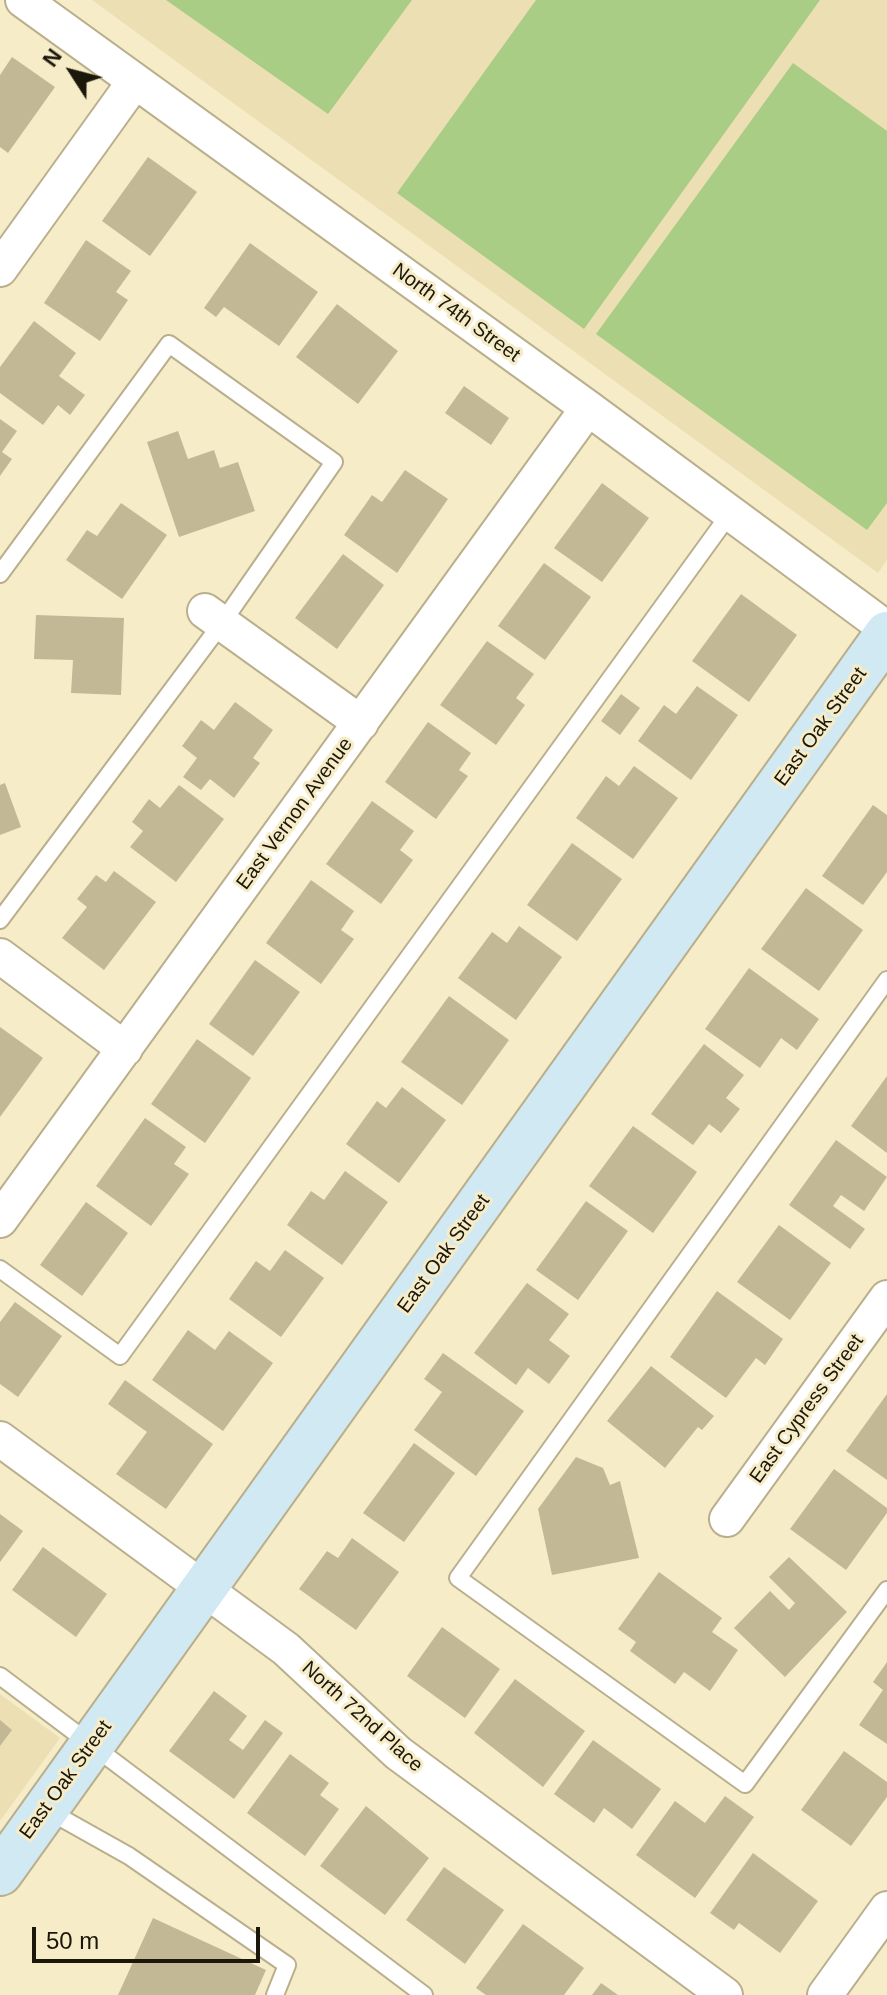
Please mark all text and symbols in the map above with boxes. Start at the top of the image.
north arrow [32,32,112,112]
text: N [37,44,67,71]
street label: North 74th Street [387,259,525,367]
street label: East Oak Street [770,663,872,791]
street label: East Vernon Avenue [232,733,358,895]
street label: East Oak Street [393,1190,495,1318]
street label: East Cypress Street [745,1330,869,1488]
street label: North 72nd Place [297,1656,427,1778]
street label: East Oak Street [15,1716,117,1844]
scale bar [36,1911,264,1961]
text: 50 m [46,1927,99,1954]

